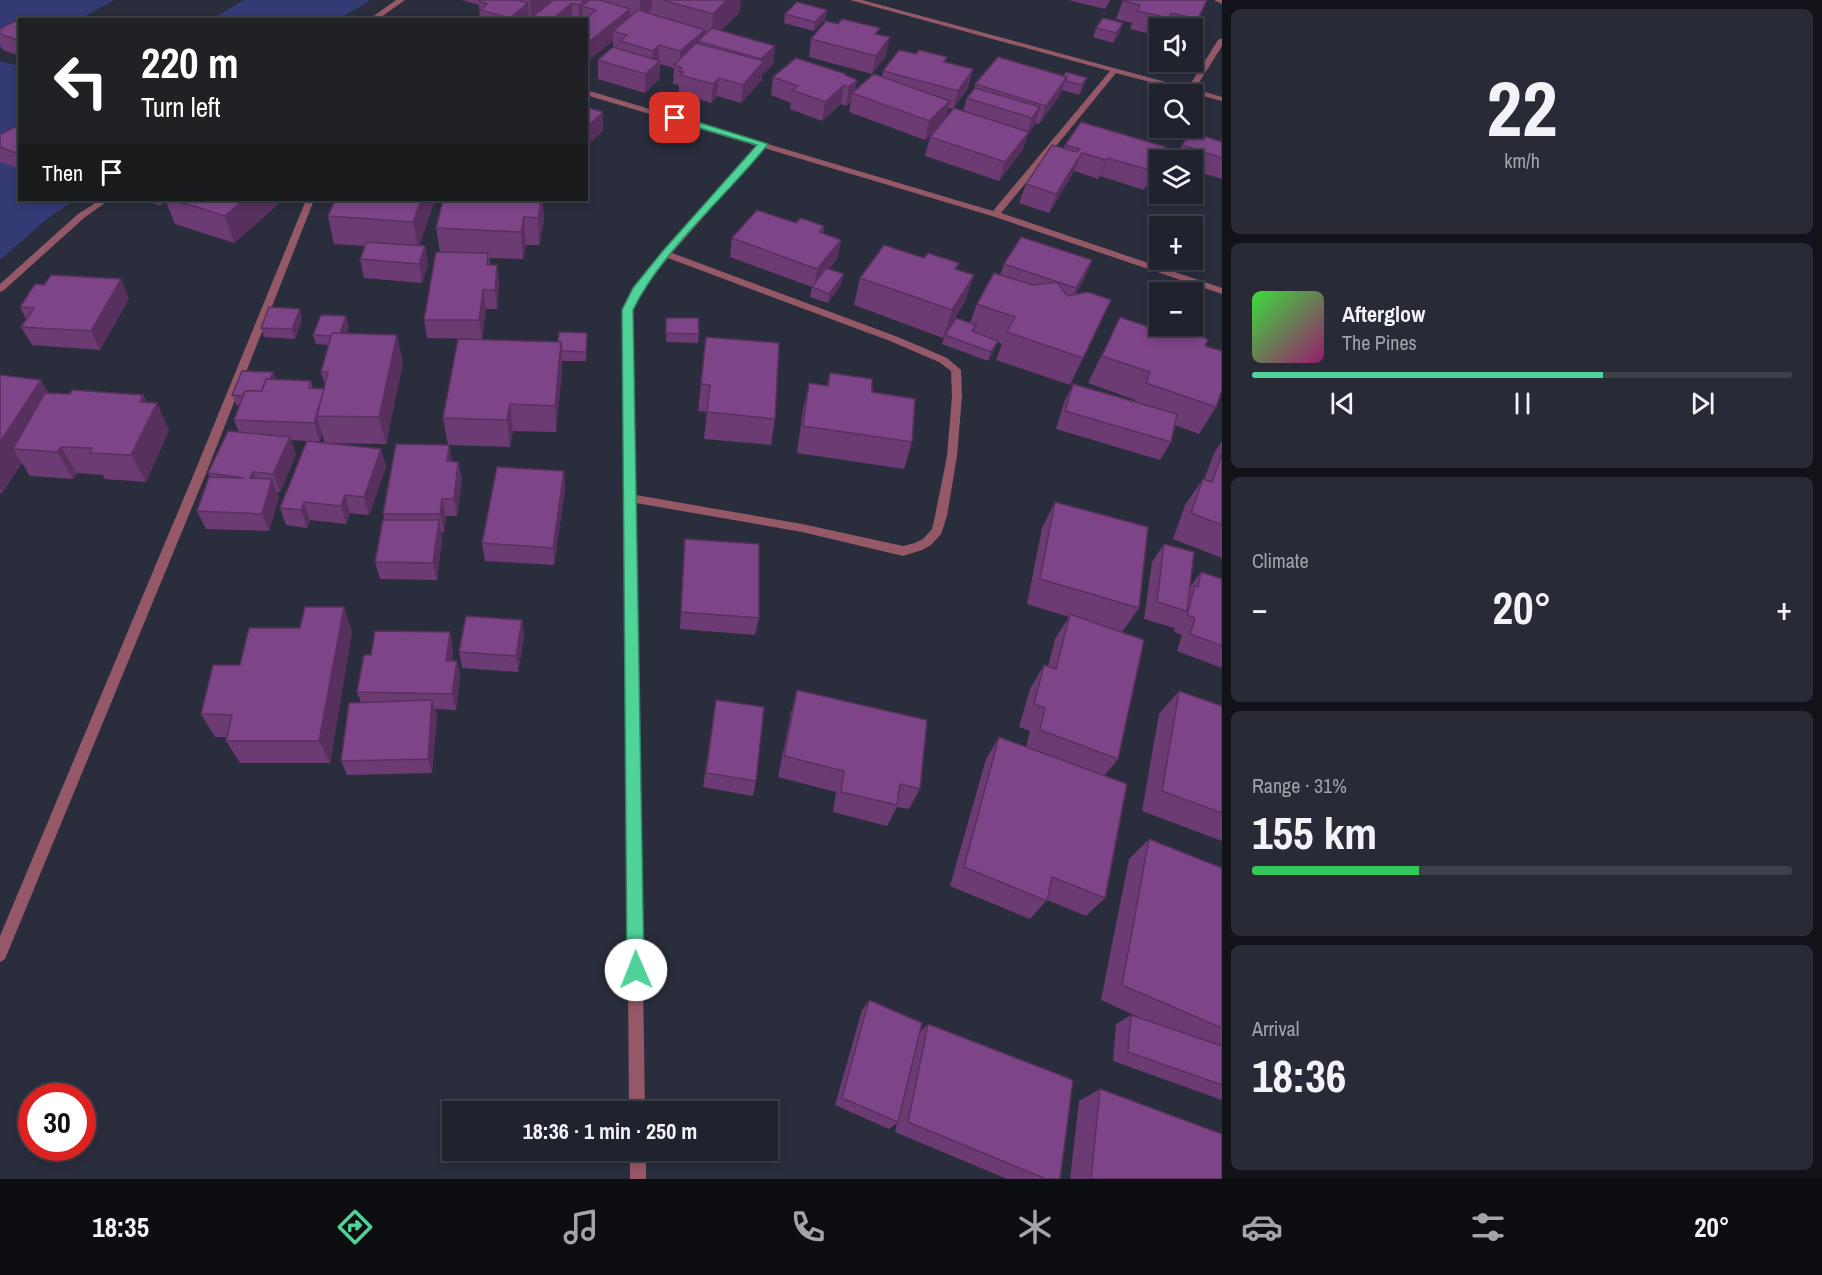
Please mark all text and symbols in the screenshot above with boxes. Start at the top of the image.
map controls [1149,18,1203,336]
button: sound [1149,18,1203,72]
text: 220 m [141,35,239,91]
icon: left [42,42,120,120]
text: 22 [1486,55,1558,160]
button: search [1149,84,1203,138]
text: Turn left [141,89,220,125]
pin [649,92,700,143]
icon: arrive [658,101,691,134]
text: km/h [1504,147,1540,174]
button: layers [1149,150,1203,204]
icon: arrive [95,156,128,189]
text: Then [42,158,83,188]
button: + [1149,216,1203,270]
button: − [1149,282,1203,336]
text: Afterglow [1342,299,1425,329]
text: The Pines [1342,329,1417,356]
icon: previous [1326,387,1359,420]
icon: pause [1506,387,1539,420]
icon: next [1686,387,1719,420]
text: Climate [1252,547,1309,574]
text: 20° [1492,577,1552,638]
text: − [1252,586,1268,630]
text: + [1776,586,1792,630]
text: Range · 31% [1252,772,1347,799]
text: 155 km [1252,802,1377,863]
position arrow [604,938,668,1002]
text: Arrival [1252,1015,1299,1042]
text: 18:36 [1252,1045,1346,1106]
speed limit sign: 30 [18,1083,96,1161]
text: 18:36 · 1 min · 250 m [523,1116,697,1146]
icon: directions [334,1206,376,1248]
icon: music [560,1206,602,1248]
icon: phone [787,1206,829,1248]
icon: climate [1014,1206,1056,1248]
icon: car [1241,1206,1283,1248]
icon: filters [1467,1206,1509,1248]
text: 18:35 [92,1209,149,1245]
text: 20° [1694,1209,1730,1245]

